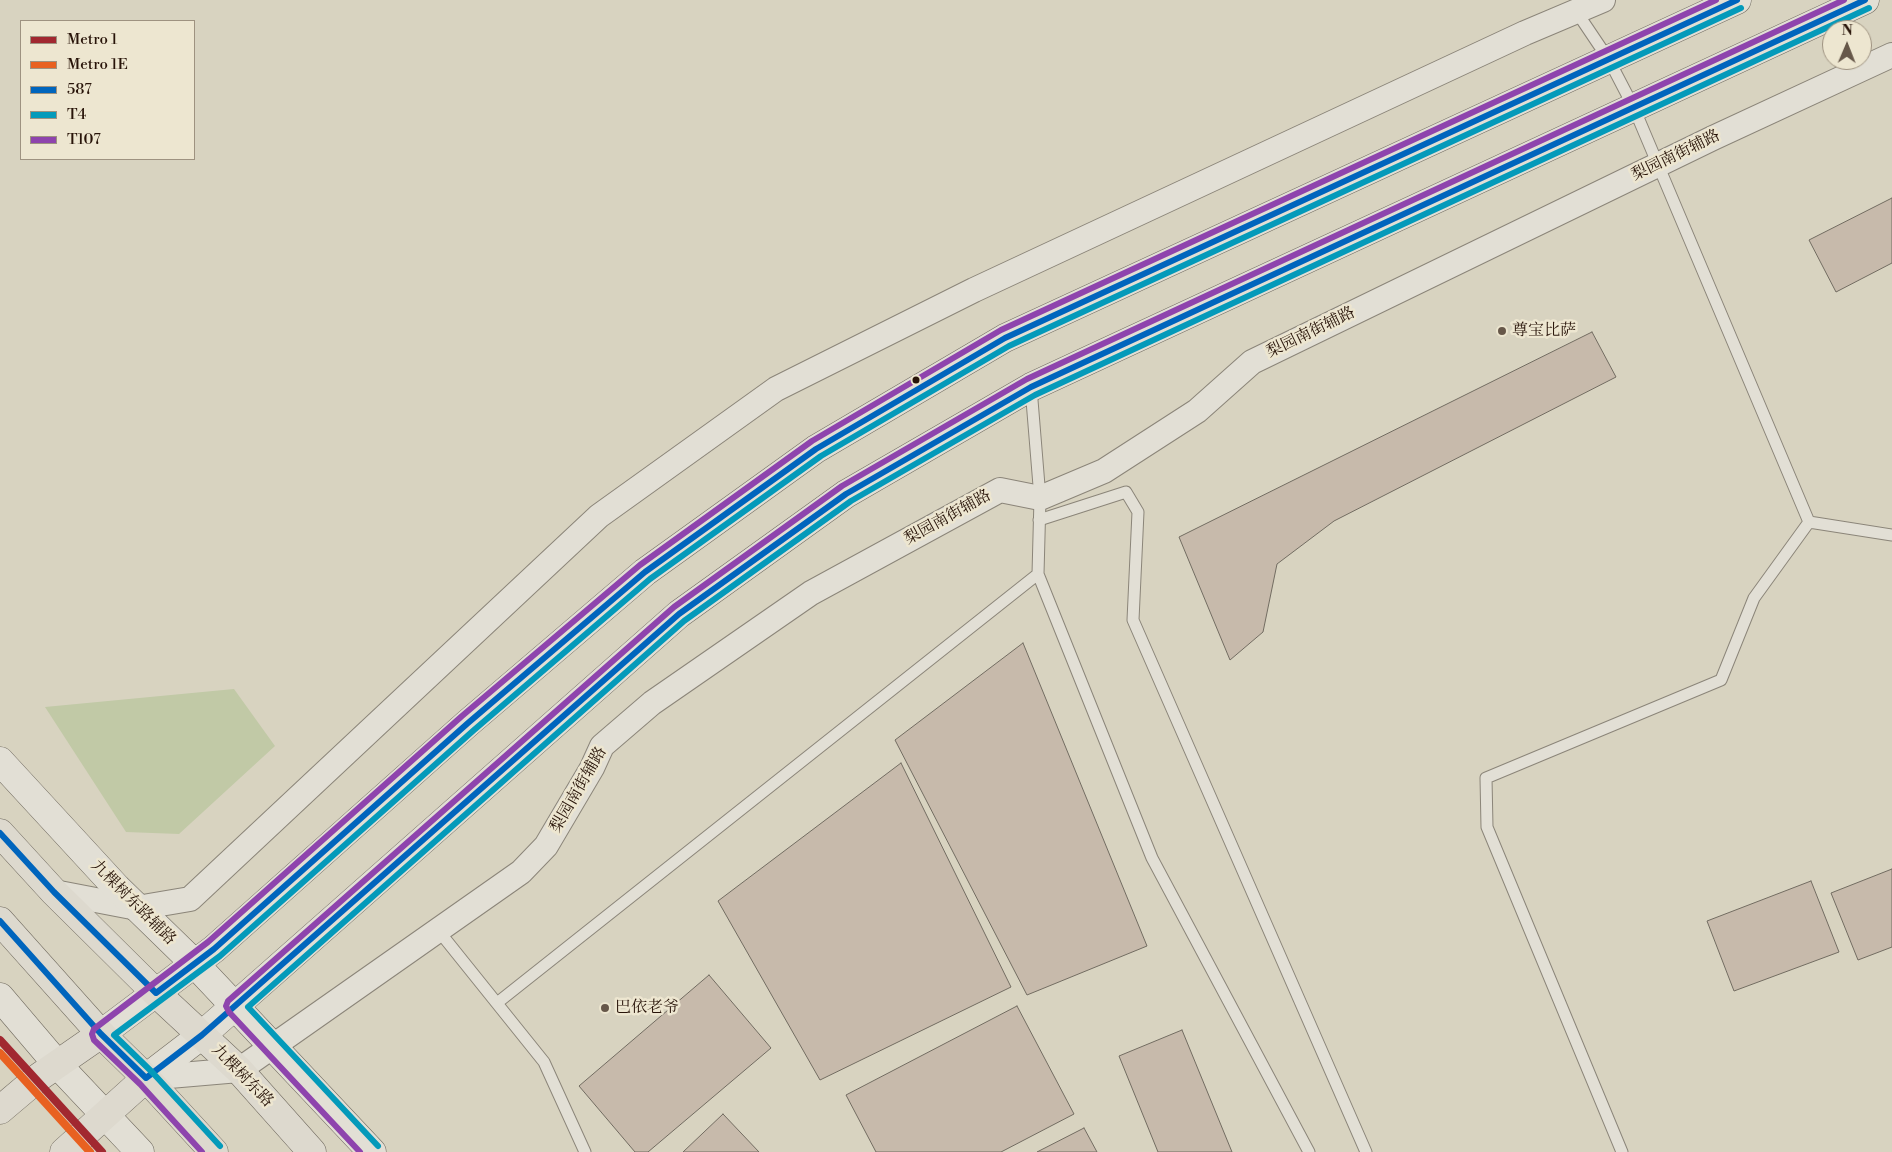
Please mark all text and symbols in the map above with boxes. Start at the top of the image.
legend [20,20,195,160]
north arrow [1822,20,1872,70]
text: N [1842,22,1853,40]
text: Metro 1 [67,30,117,49]
text: Metro 1E [67,55,128,74]
text: 587 [67,80,92,99]
text: T4 [67,105,87,124]
street label: 梨园南街辅路 [1629,126,1723,186]
text: T107 [67,130,101,149]
street label: 梨园南街辅路 [1264,303,1358,363]
place label: 尊宝比萨 [1512,321,1576,341]
marker: 尊宝比萨 [1496,325,1508,337]
unlabelled marker [911,375,921,385]
street label: 梨园南街辅路 [901,486,995,550]
street label: 梨园南街辅路 [547,744,611,836]
street label: 九棵树东路辅路 [87,857,179,949]
place label: 巴依老爷 [615,998,679,1018]
marker: 巴依老爷 [599,1002,611,1014]
street label: 九棵树东路 [207,1041,277,1111]

